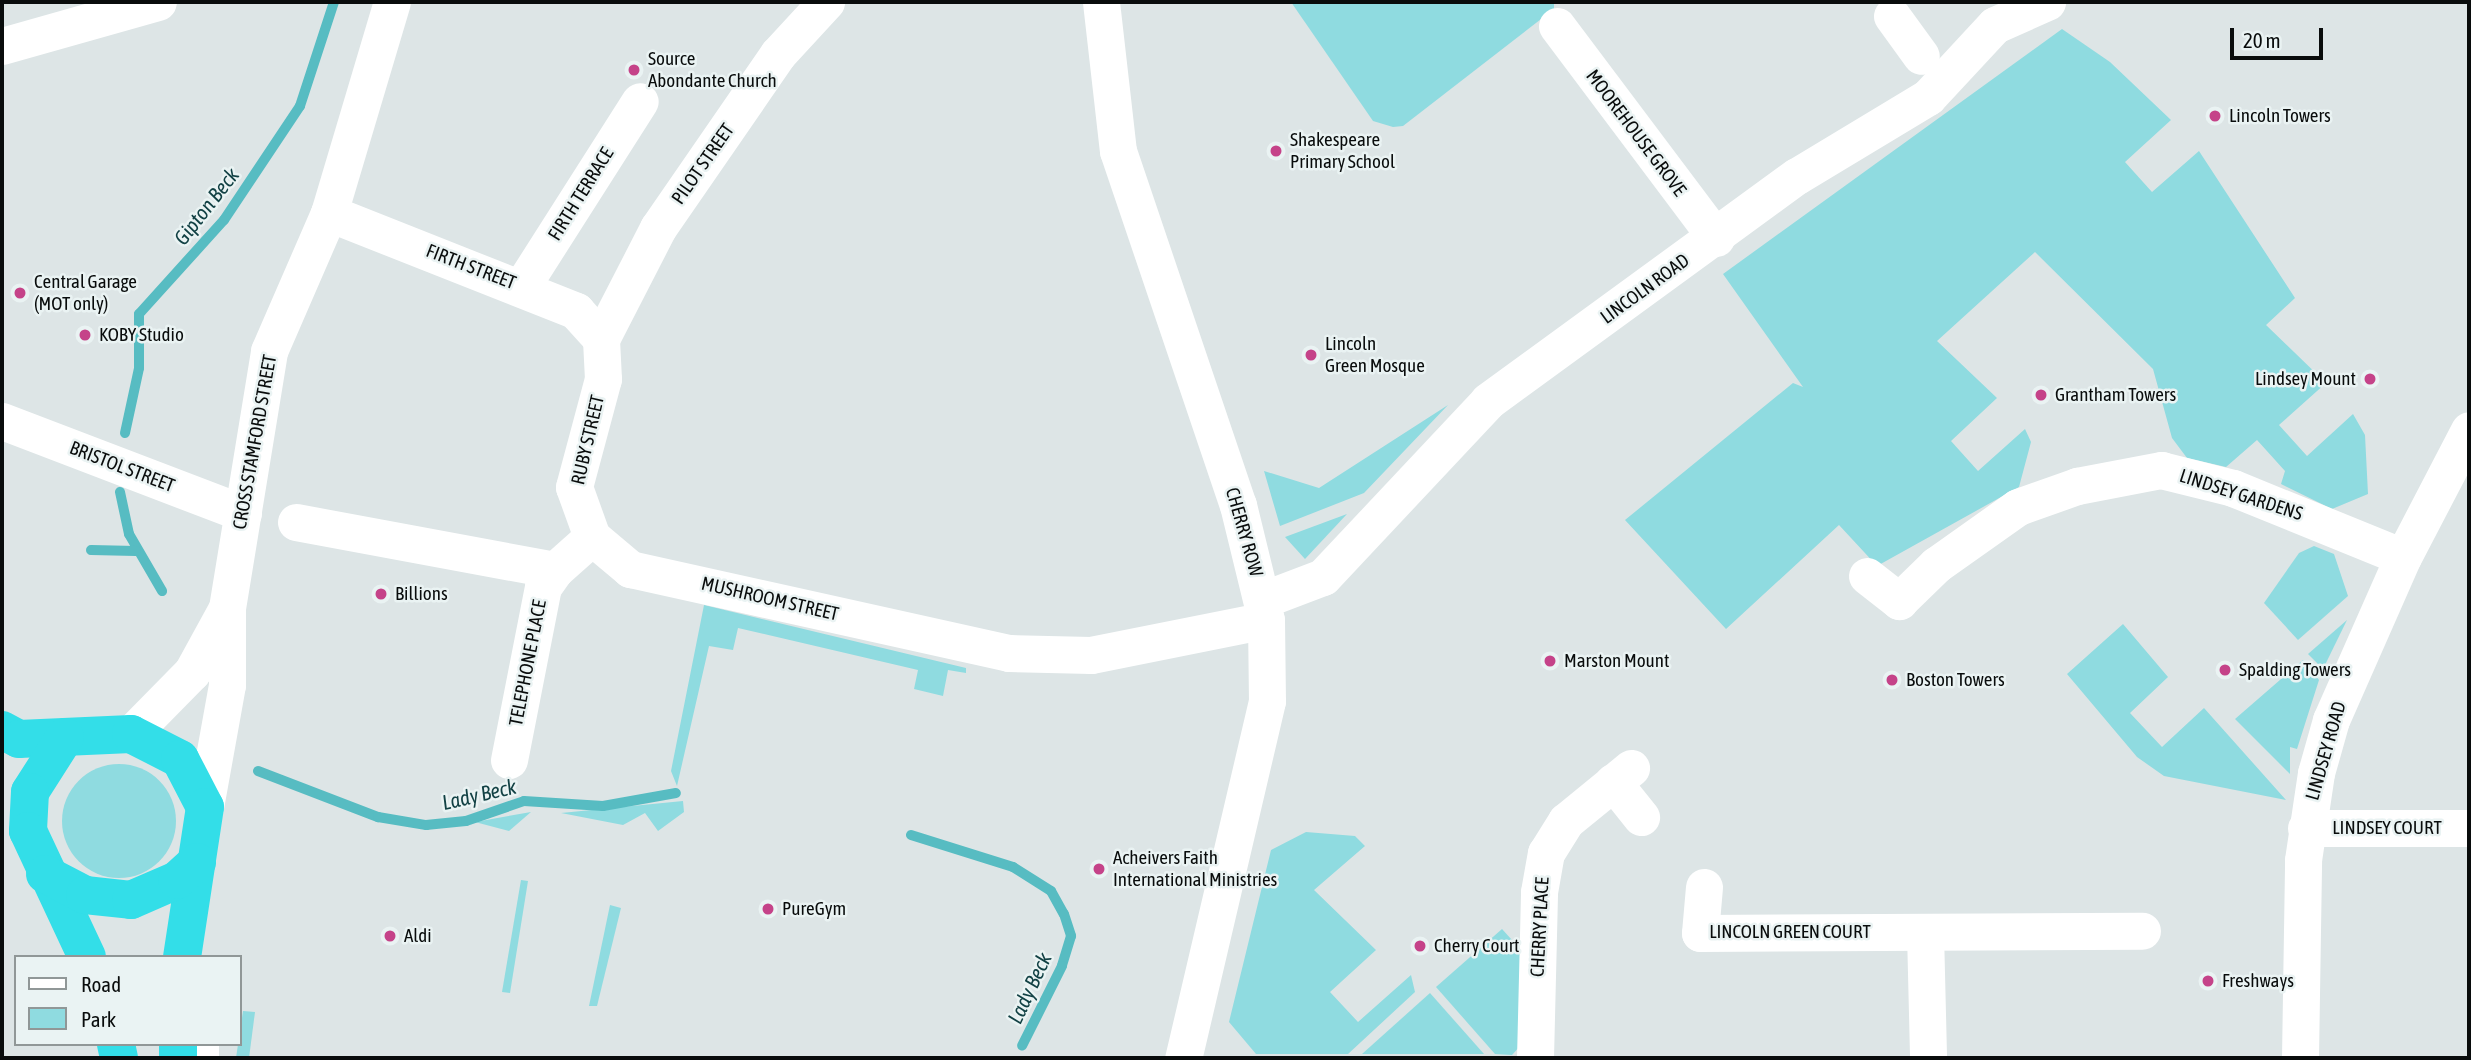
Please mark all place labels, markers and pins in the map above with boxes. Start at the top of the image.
place label: Source Abondante Church [648,48,777,92]
marker: Source Abondante Church [626,62,642,78]
place label: Lincoln Towers [2229,105,2331,127]
marker: Lincoln Towers [2207,108,2223,124]
place label: Shakespeare Primary School [1290,129,1395,173]
marker: Shakespeare Primary School [1268,143,1284,159]
place label: Central Garage (MOT only) [34,271,137,315]
marker: Central Garage (MOT only) [12,285,28,301]
place label: KOBY Studio [99,324,184,346]
marker: KOBY Studio [77,327,93,343]
place label: Lincoln Green Mosque [1325,333,1425,377]
marker: Lincoln Green Mosque [1303,347,1319,363]
place label: Lindsey Mount [2255,368,2356,390]
marker: Lindsey Mount [2362,371,2378,387]
place label: Grantham Towers [2055,384,2176,406]
marker: Grantham Towers [2033,387,2049,403]
place label: Billions [395,583,448,605]
marker: Billions [373,586,389,602]
place label: Marston Mount [1564,650,1669,672]
marker: Marston Mount [1542,653,1558,669]
place label: Spalding Towers [2239,659,2351,681]
marker: Spalding Towers [2217,662,2233,678]
place label: Boston Towers [1906,669,2005,691]
marker: Boston Towers [1884,672,1900,688]
place label: Acheivers Faith International Ministries [1113,847,1277,891]
marker: Acheivers Faith International Ministries [1091,861,1107,877]
place label: PureGym [782,898,846,920]
marker: PureGym [760,901,776,917]
place label: Aldi [404,925,432,947]
marker: Aldi [382,928,398,944]
place label: Cherry Court [1434,935,1520,957]
marker: Cherry Court [1412,938,1428,954]
place label: Freshways [2222,970,2294,992]
marker: Freshways [2200,973,2216,989]

